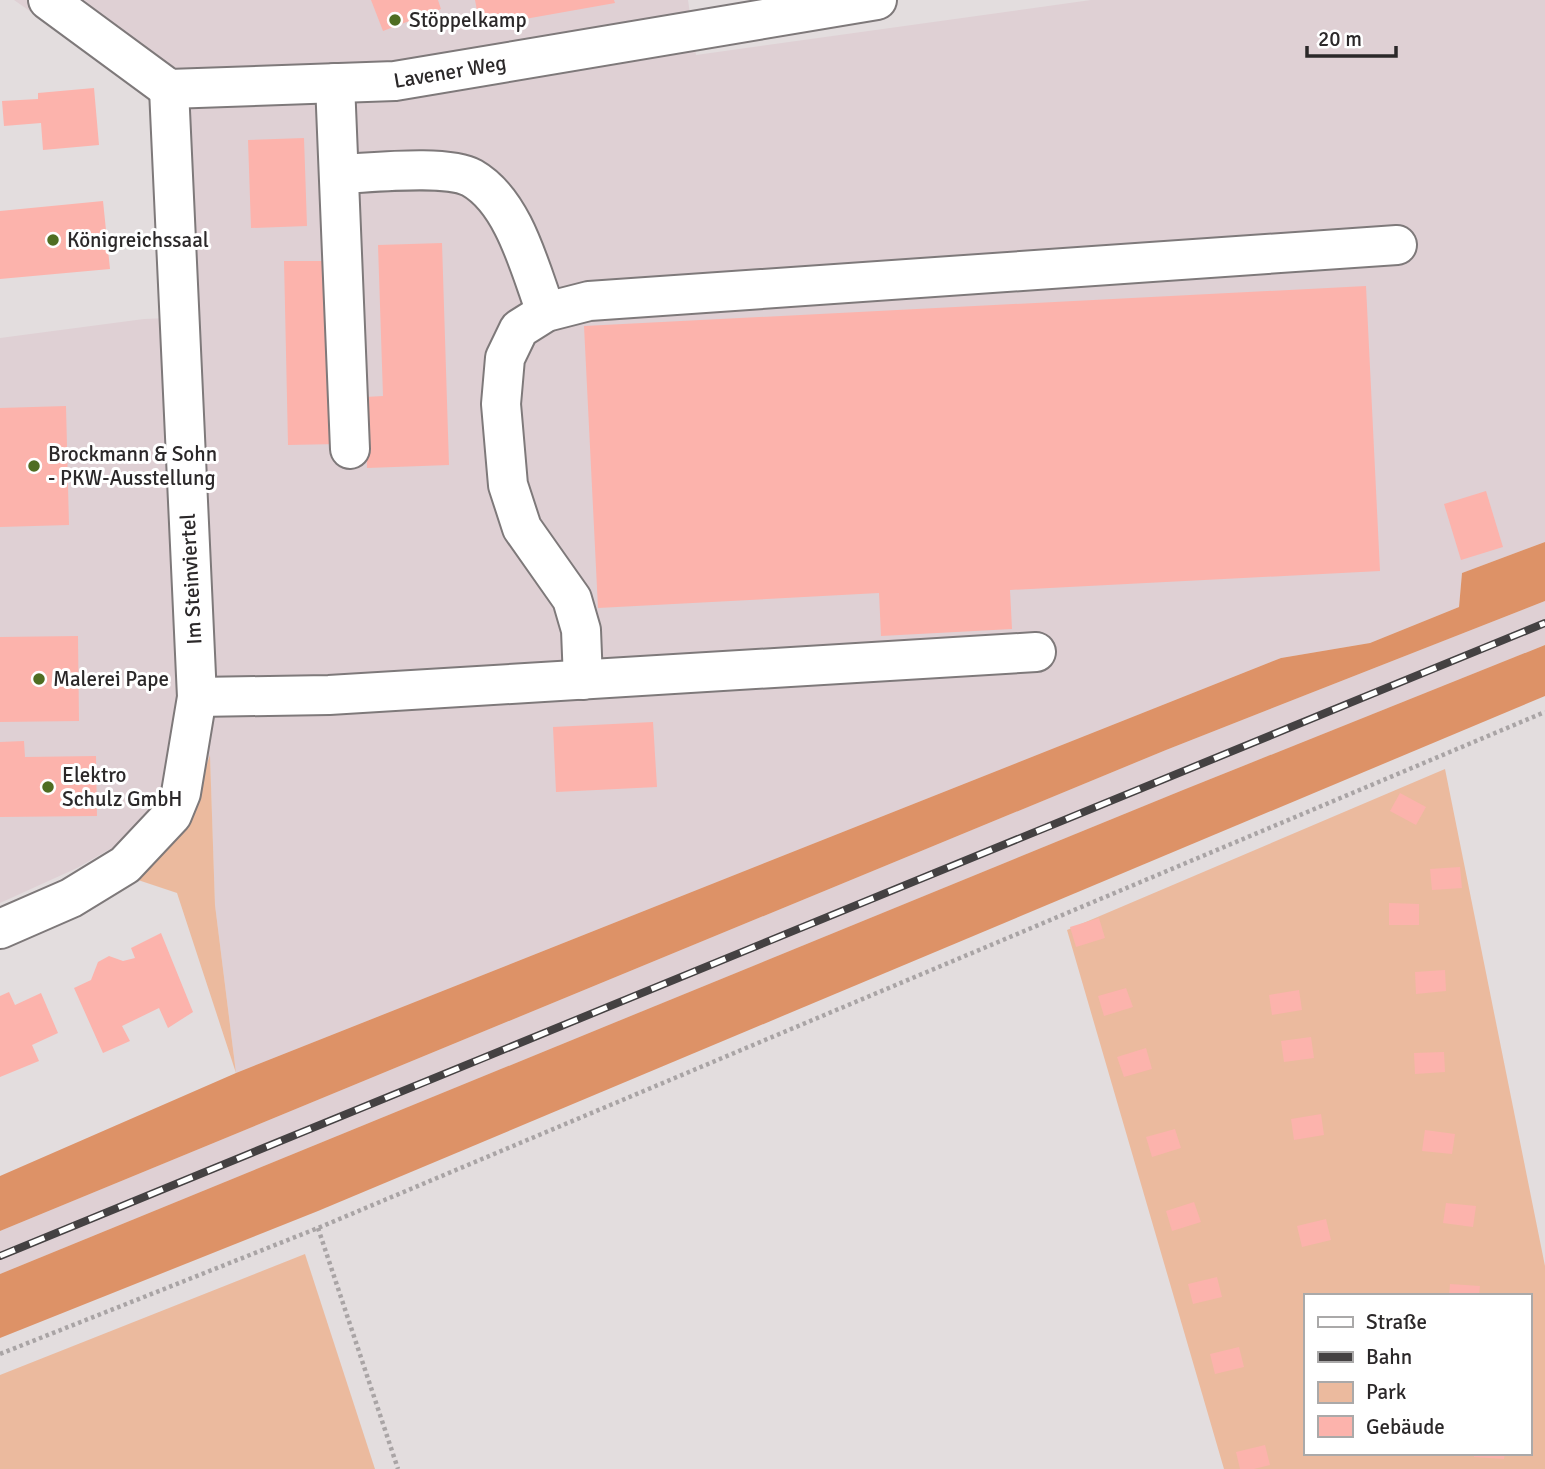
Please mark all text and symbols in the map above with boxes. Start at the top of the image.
place label: Stöppelkamp [409,7,527,33]
marker: Stöppelkamp [387,12,403,28]
scale bar [1307,14,1396,58]
text: 20 m [1318,26,1362,52]
street label: Lavener Weg [392,50,508,94]
place label: Königreichssaal [67,227,209,253]
marker: Königreichssaal [45,232,61,248]
place label: Brockmann & Sohn - PKW-Ausstellung [48,441,217,491]
marker: Brockmann & Sohn - PKW-Ausstellung [26,458,42,474]
street label: Im Steinviertel [175,513,207,645]
place label: Malerei Pape [53,666,169,692]
marker: Malerei Pape [31,671,47,687]
place label: Elektro Schulz GmbH [62,762,183,812]
marker: Elektro Schulz GmbH [40,779,56,795]
legend [1304,1294,1531,1455]
text: Straße [1366,1309,1427,1335]
text: Bahn [1366,1344,1412,1370]
text: Park [1366,1379,1407,1405]
text: Gebäude [1366,1414,1445,1440]

